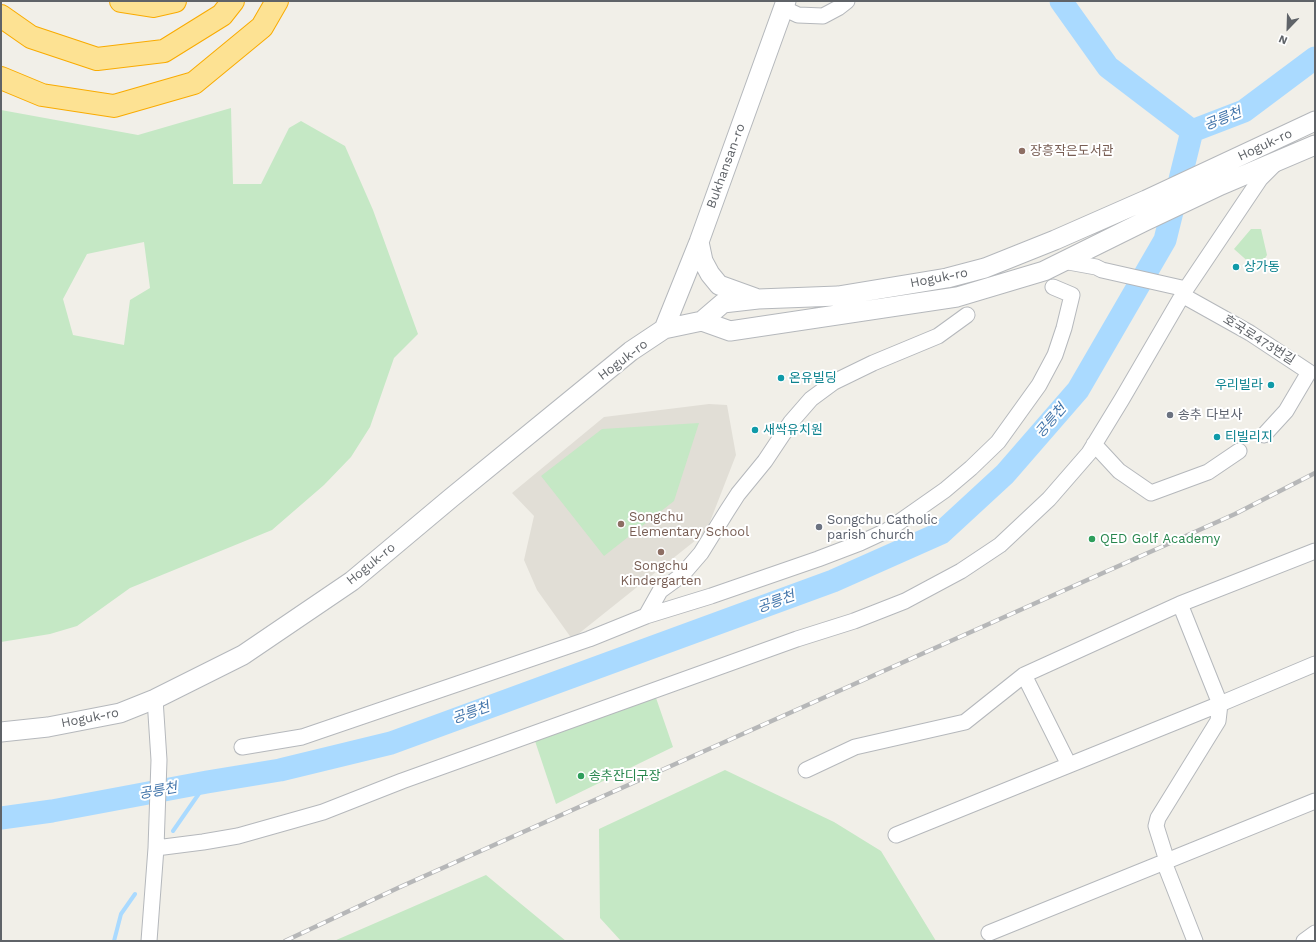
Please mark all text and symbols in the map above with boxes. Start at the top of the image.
north arrow [1268,8,1308,48]
text: N [1277,32,1289,47]
water label: 공릉천 [1202,104,1244,134]
street label: Bukhansan-ro [703,121,749,211]
street label: Hoguk-ro [1235,126,1295,164]
place label: 장흥작은도서관 [1030,143,1114,159]
marker: 장흥작은도서관 [1017,146,1027,156]
place label: 상가동 [1244,259,1280,275]
marker: 상가동 [1231,262,1241,272]
street label: Hoguk-ro [909,265,969,291]
street label: 호국로473번길 [1220,312,1298,368]
street label: Hoguk-ro [595,336,651,384]
place label: 온유빌딩 [789,370,837,386]
marker: 온유빌딩 [776,373,786,383]
place label: 우리빌라 [1215,377,1263,393]
marker: 우리빌라 [1266,380,1276,390]
water label: 공릉천 [1032,401,1070,441]
place label: 송추 다보사 [1178,407,1242,423]
marker: 송추 다보사 [1165,410,1175,420]
place label: 새싹유치원 [763,422,823,438]
marker: 새싹유치원 [750,425,760,435]
place label: 티빌리지 [1225,429,1273,445]
marker: 티빌리지 [1212,432,1222,442]
place label: Songchu Elementary School [629,509,749,540]
place label: Songchu Catholic parish church [827,512,938,543]
marker: Songchu Elementary School [616,519,626,529]
marker: Songchu Catholic parish church [814,522,824,532]
place label: QED Golf Academy [1100,531,1220,547]
marker: QED Golf Academy [1087,534,1097,544]
street label: Hoguk-ro [343,540,399,588]
marker: Songchu Kindergarten [656,547,666,557]
place label: Songchu Kindergarten [621,558,701,589]
water label: 공릉천 [755,587,797,617]
water label: 공릉천 [450,698,492,728]
street label: Hoguk-ro [60,705,120,731]
place label: 송추잔디구장 [589,768,661,784]
marker: 송추잔디구장 [576,771,586,781]
water label: 공릉천 [138,779,178,803]

